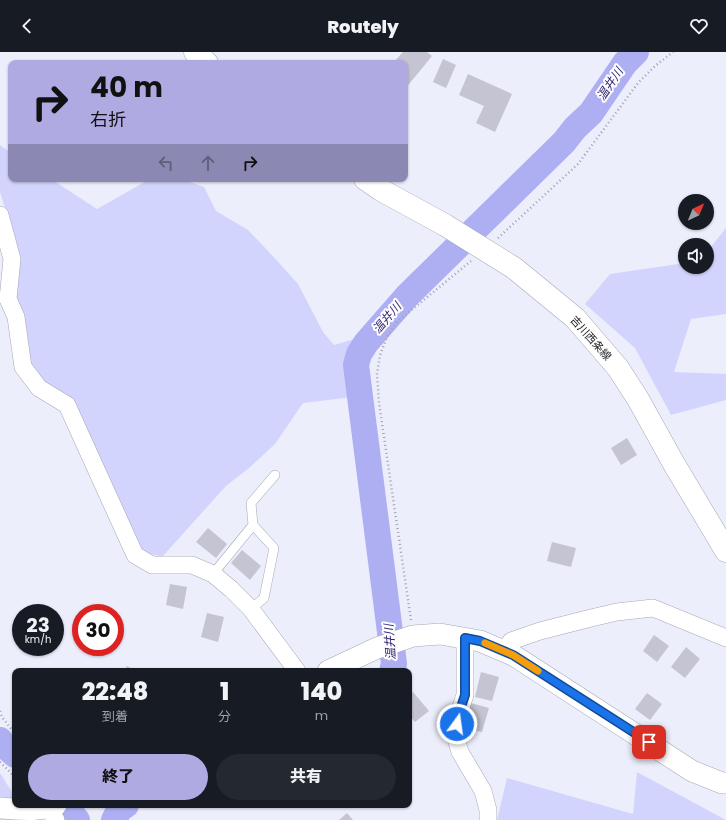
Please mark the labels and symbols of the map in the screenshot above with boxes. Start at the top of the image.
water label: 温井川 [592,62,628,103]
north arrow [678,194,714,230]
water label: 温井川 [368,297,406,337]
street label: 吉川西条線 [567,312,615,364]
speed limit sign: 30 [72,604,124,656]
water label: 温井川 [380,621,399,661]
position arrow [436,703,478,745]
pin [632,725,666,759]

